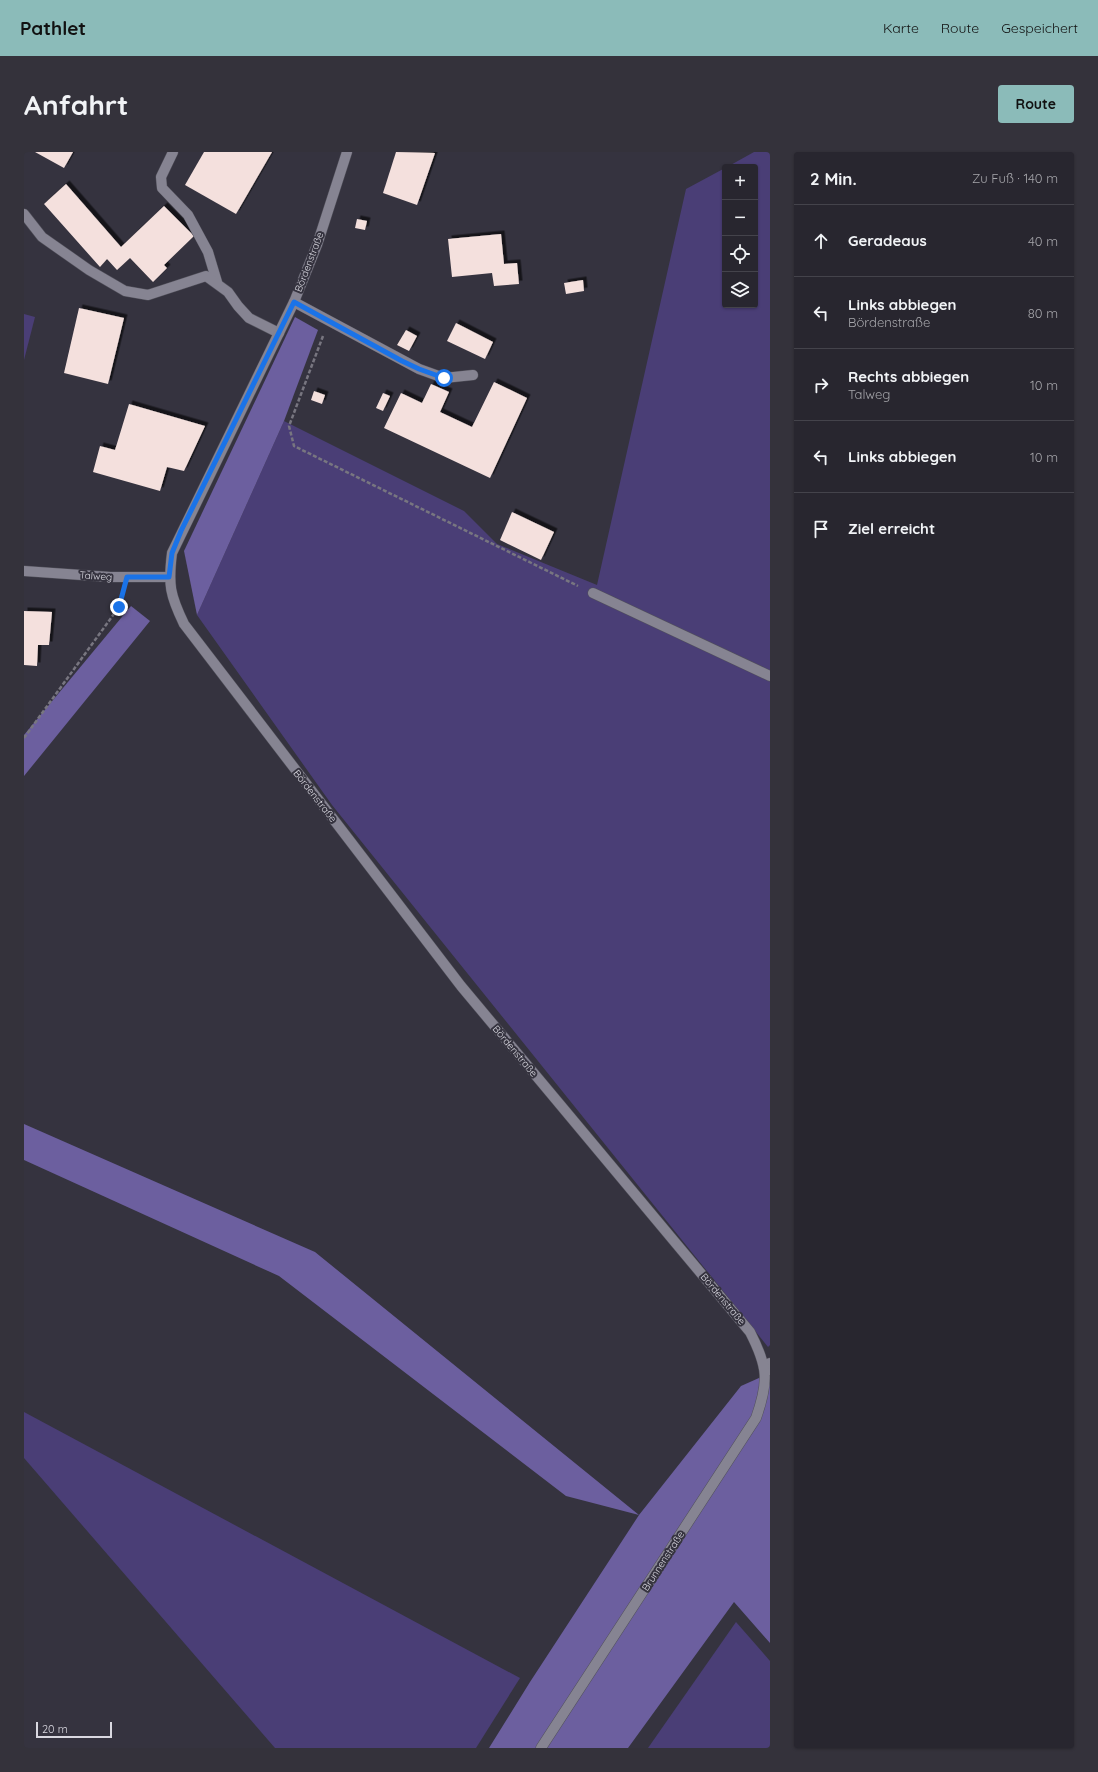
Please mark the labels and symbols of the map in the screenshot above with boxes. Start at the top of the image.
street label: Bördenstraße [292,230,327,294]
route start [435,369,453,387]
street label: Talweg [79,568,113,584]
route end [110,598,128,616]
street label: Bördenstraße [290,767,340,825]
street label: Bördenstraße [490,1023,541,1080]
street label: Bördenstraße [698,1271,749,1328]
street label: Brunnenstraße [639,1528,687,1593]
scale bar [36,1720,112,1739]

